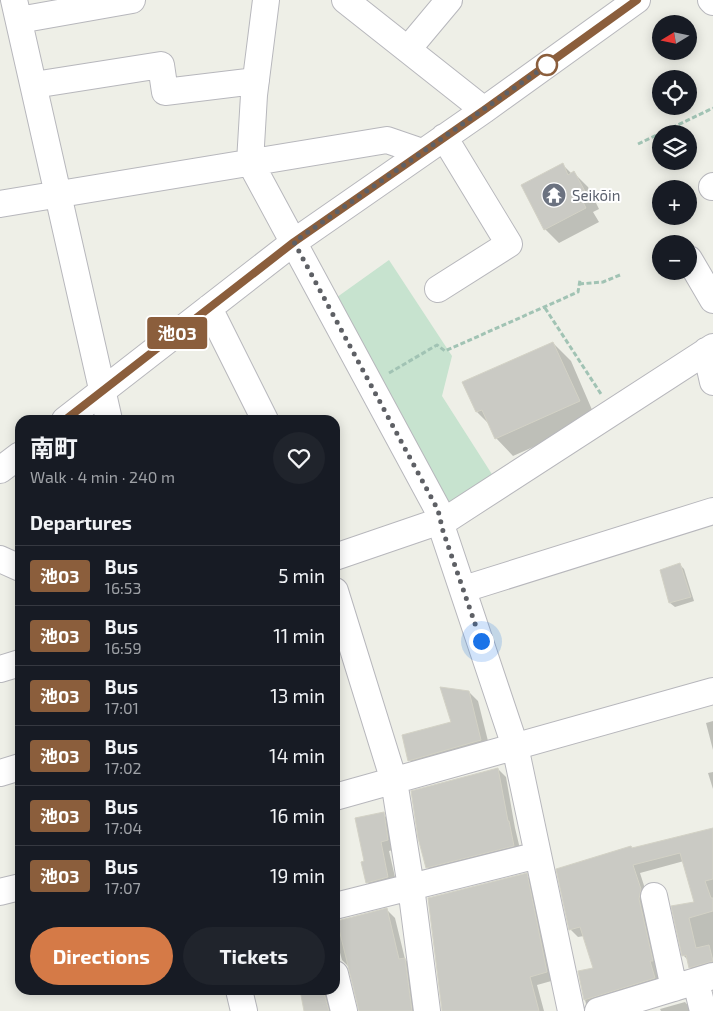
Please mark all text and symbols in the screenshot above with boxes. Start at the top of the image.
north arrow [652,15,698,60]
map controls [652,15,697,280]
unlabelled marker [536,54,558,76]
button: locate [652,70,697,115]
button: layers [652,125,697,170]
button: + [652,180,697,225]
temple icon: Seikōin [541,182,567,208]
place label: Seikōin [572,186,621,204]
button: − [652,235,697,280]
line badge: 池03 [148,317,206,349]
text: 池03 [157,322,197,344]
button: heart [273,432,325,484]
text: 南町 [30,433,78,462]
text: Walk · 4 min · 240 m [30,467,175,486]
text: Departures [30,511,132,534]
text: Bus [105,555,138,578]
text: 5 min [278,564,325,587]
text: 池03 [40,565,80,587]
text: 16:53 [105,578,141,597]
text: Bus [105,615,138,638]
text: 11 min [273,624,325,647]
text: 池03 [40,625,80,647]
your location [469,629,494,654]
text: 16:59 [105,638,142,657]
text: Bus [105,675,138,698]
text: 13 min [270,684,325,707]
text: 池03 [40,685,80,707]
text: 17:01 [105,698,139,717]
text: Bus [105,735,138,758]
text: 14 min [269,744,325,767]
text: 池03 [40,745,80,767]
text: 17:02 [105,758,142,777]
text: Bus [105,795,138,818]
text: 16 min [270,804,325,827]
text: 池03 [40,805,80,827]
text: 17:04 [105,818,142,837]
text: Bus [105,855,138,878]
text: 19 min [270,864,325,887]
text: 池03 [40,865,80,887]
text: 17:07 [105,878,141,897]
button: Directions [30,927,173,985]
button: Tickets [183,927,325,985]

